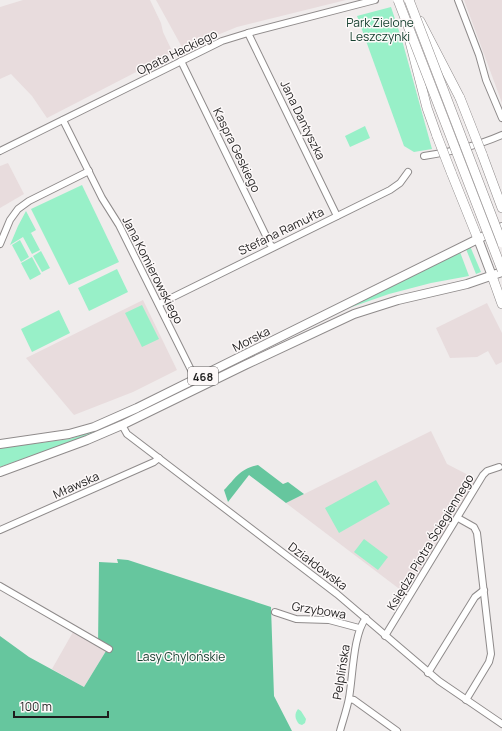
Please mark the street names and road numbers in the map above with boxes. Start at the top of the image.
street label: Opata Hackiego [134,25,220,79]
street label: Jana Dantyszka [276,77,330,163]
street label: Kaspra Geskiego [209,105,265,195]
street label: Stefana Ramułta [235,203,327,259]
street label: Jana Komierowskiego [119,213,187,327]
street label: Morska [229,322,273,356]
road number: 468 [188,367,218,385]
street label: Mławska [50,467,102,503]
street label: Księdza Piotra Ściegiennego [383,471,477,613]
street label: Działdowska [285,538,351,594]
street label: Grzybowa [291,597,347,623]
street label: Pelplińska [328,643,354,701]

